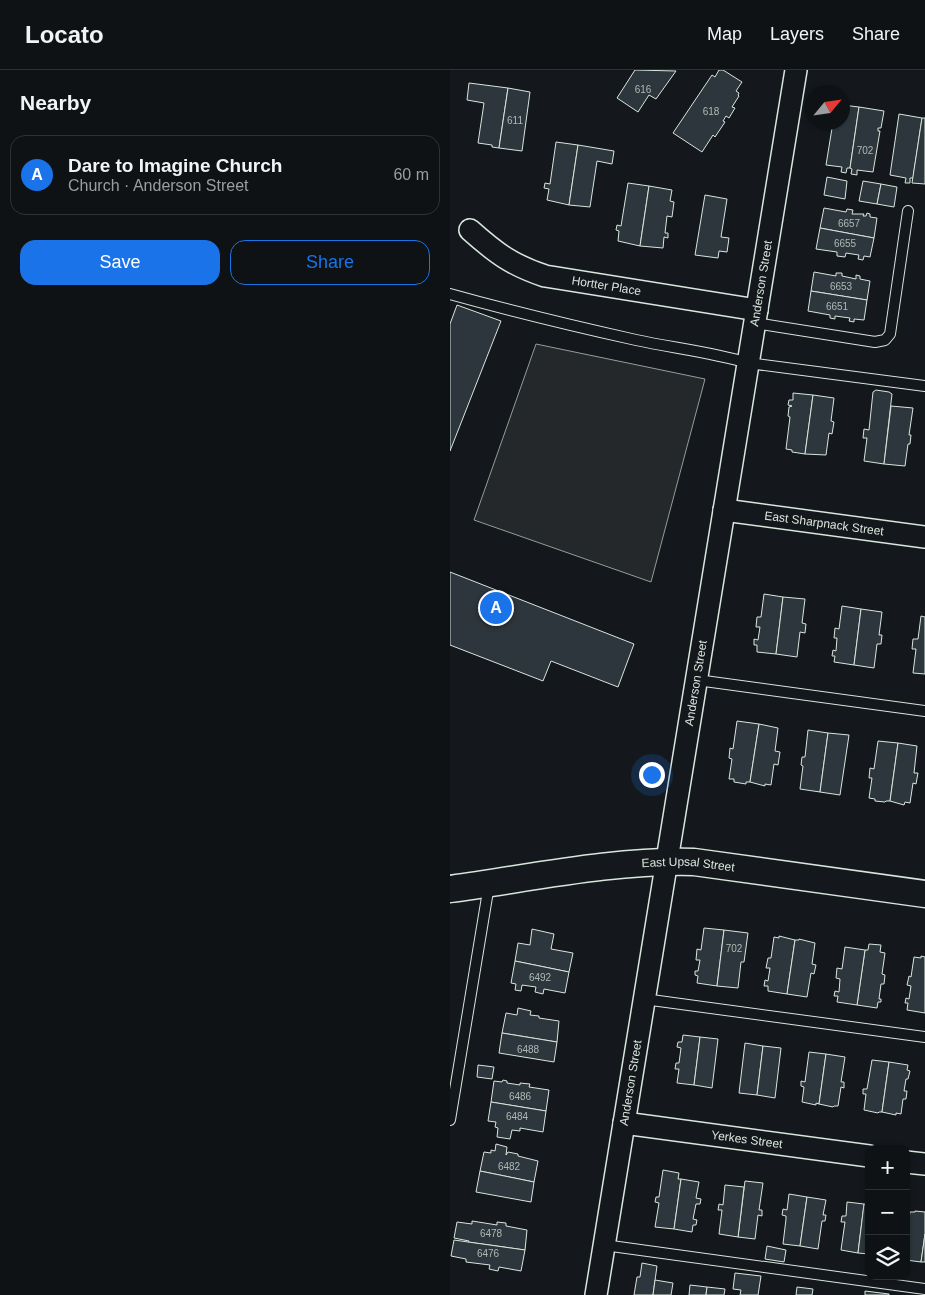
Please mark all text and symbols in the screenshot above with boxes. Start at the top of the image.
text: Locato [25,21,104,48]
text: Map [707,24,742,44]
text: Layers [770,24,824,44]
text: Share [852,24,900,44]
house number: 616 [635,84,652,95]
north arrow [805,85,850,130]
text: Nearby [20,91,91,114]
house number: 618 [703,106,720,117]
house number: 611 [507,115,523,126]
house number: 702 [857,145,874,156]
text: Dare to Imagine Church [68,155,282,176]
text: A [31,166,43,183]
text: 60 m [393,166,429,183]
text: Church · Anderson Street [68,177,249,194]
house number: 6657 [838,218,861,229]
house number: 6655 [834,238,857,249]
street label: Anderson Street [747,239,775,327]
button: Save [20,240,220,285]
button: Share [230,240,430,285]
street label: Hortter Place [571,273,642,298]
house number: 6653 [830,281,853,292]
house number: 6651 [826,301,849,312]
street label: East Sharpnack Street [764,509,885,538]
pin: A [480,589,512,627]
street label: Anderson Street [682,638,710,727]
your location [639,762,665,788]
street label: East Upsal Street [641,855,736,875]
house number: 702 [726,943,743,954]
house number: 6492 [529,972,552,983]
street label: Anderson Street [617,1038,645,1127]
house number: 6488 [517,1044,540,1055]
house number: 6486 [509,1091,532,1102]
house number: 6484 [506,1111,529,1122]
street label: Yerkes Street [710,1128,784,1151]
map controls [865,1145,910,1280]
button: + [865,1145,910,1190]
house number: 6482 [498,1161,521,1172]
button: − [865,1190,910,1235]
house number: 6478 [480,1228,503,1239]
button: layers [865,1235,910,1280]
house number: 6476 [477,1248,500,1259]

